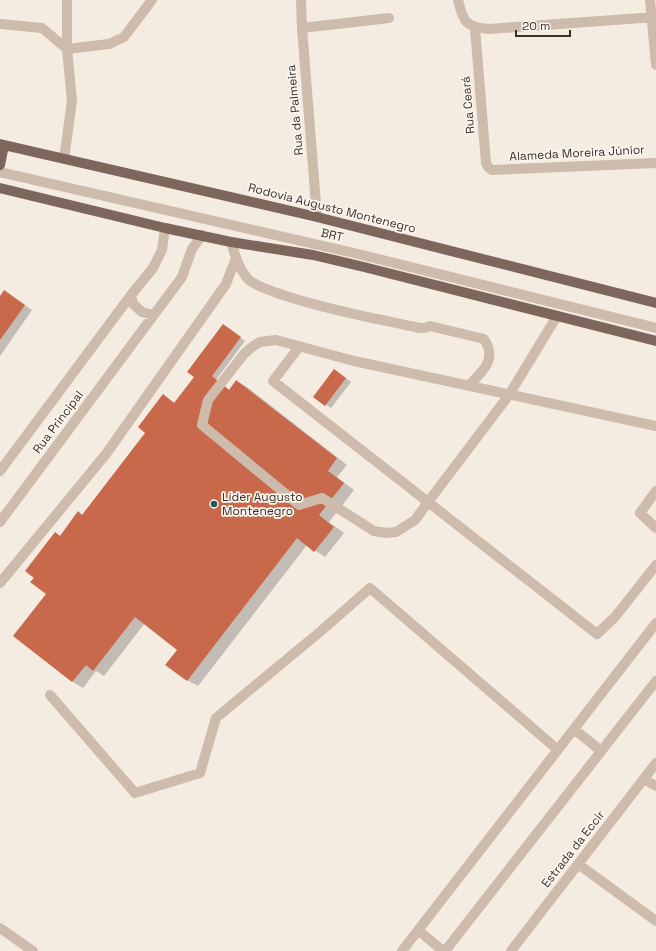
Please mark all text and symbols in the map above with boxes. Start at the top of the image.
scale bar [516,12,570,38]
text: 20 m [522,18,550,34]
street label: Rua da Palmeira [283,64,307,156]
street label: Rua Ceará [458,75,478,135]
street label: Alameda Moreira Júnior [509,141,645,165]
street label: Rodovia Augusto Montenegro [246,179,418,237]
street label: BRT [319,225,345,245]
street label: Rua Principal [29,387,87,457]
place label: Líder Augusto Montenegro [222,489,303,519]
marker: Líder Augusto Montenegro [209,499,219,509]
street label: Estrada da Eccir [538,807,608,891]

